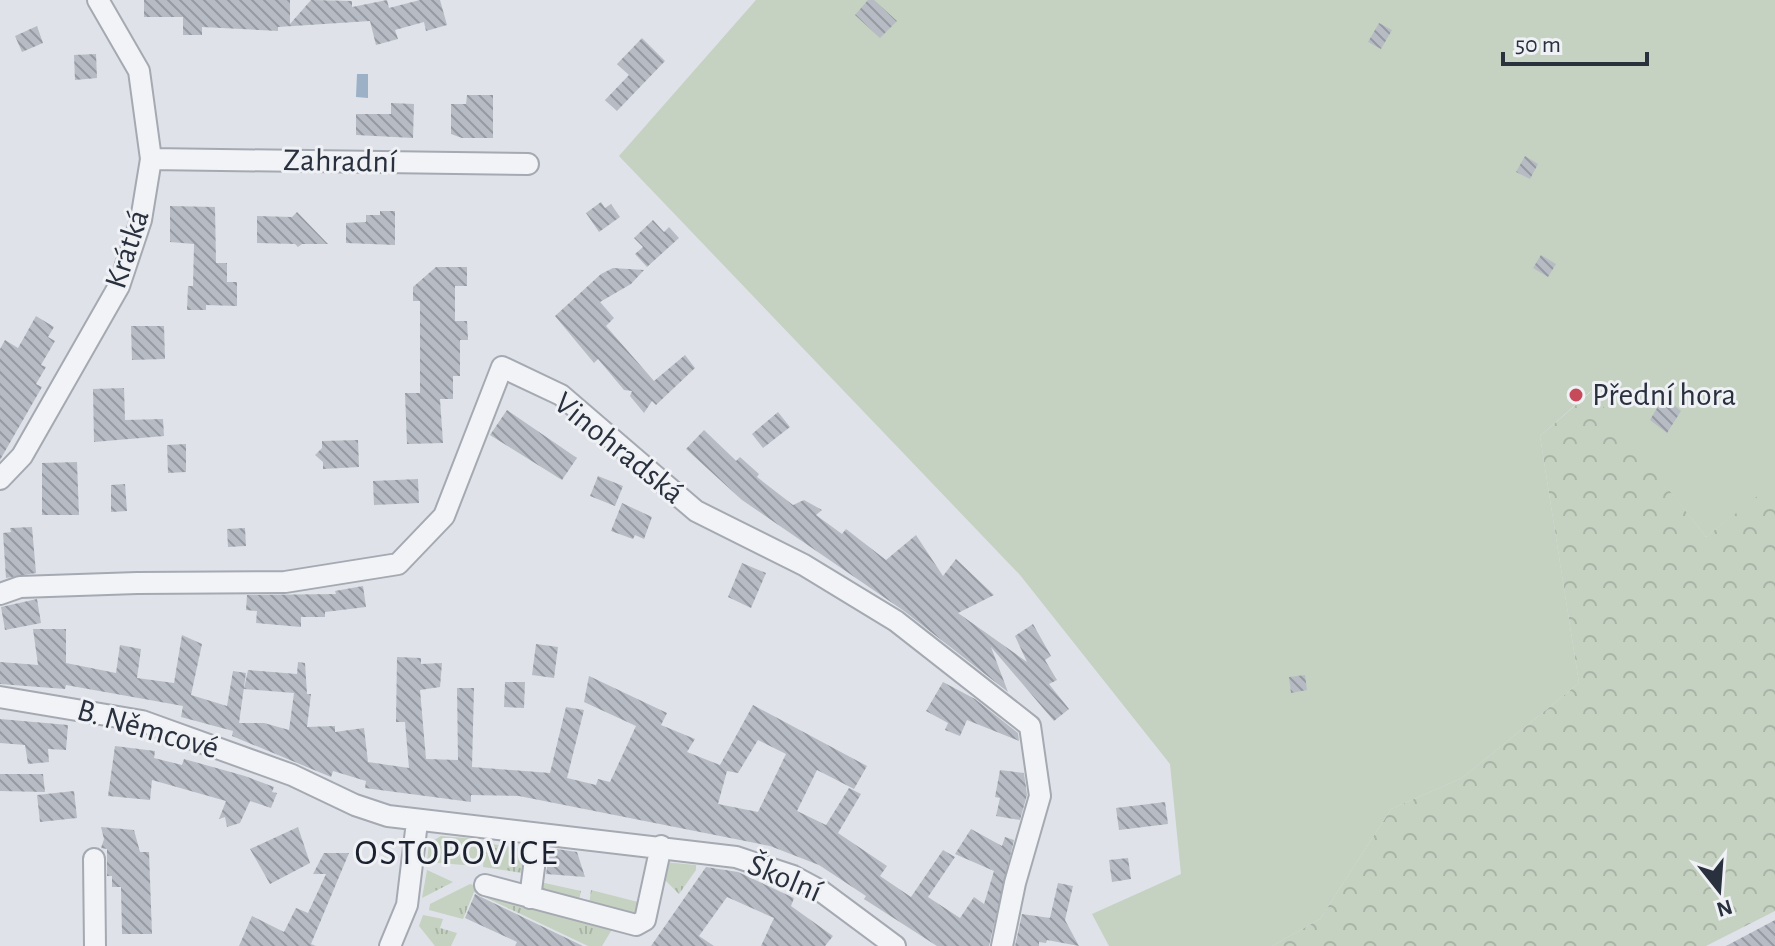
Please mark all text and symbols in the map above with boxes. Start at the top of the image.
scale bar [1503,16,1647,66]
text: 50 m [1515,33,1561,57]
street label: Zahradní [283,144,397,178]
street label: Krátká [99,206,155,292]
place label: Přední hora [1592,379,1736,411]
street label: Vinohradská [548,386,690,510]
marker: Přední hora [1567,386,1585,404]
street label: B. Němcové [74,694,222,764]
district label: OSTOPOVICE [355,835,559,871]
street label: Školní [743,846,828,908]
north arrow [1679,850,1759,930]
text: N [1714,895,1735,921]

